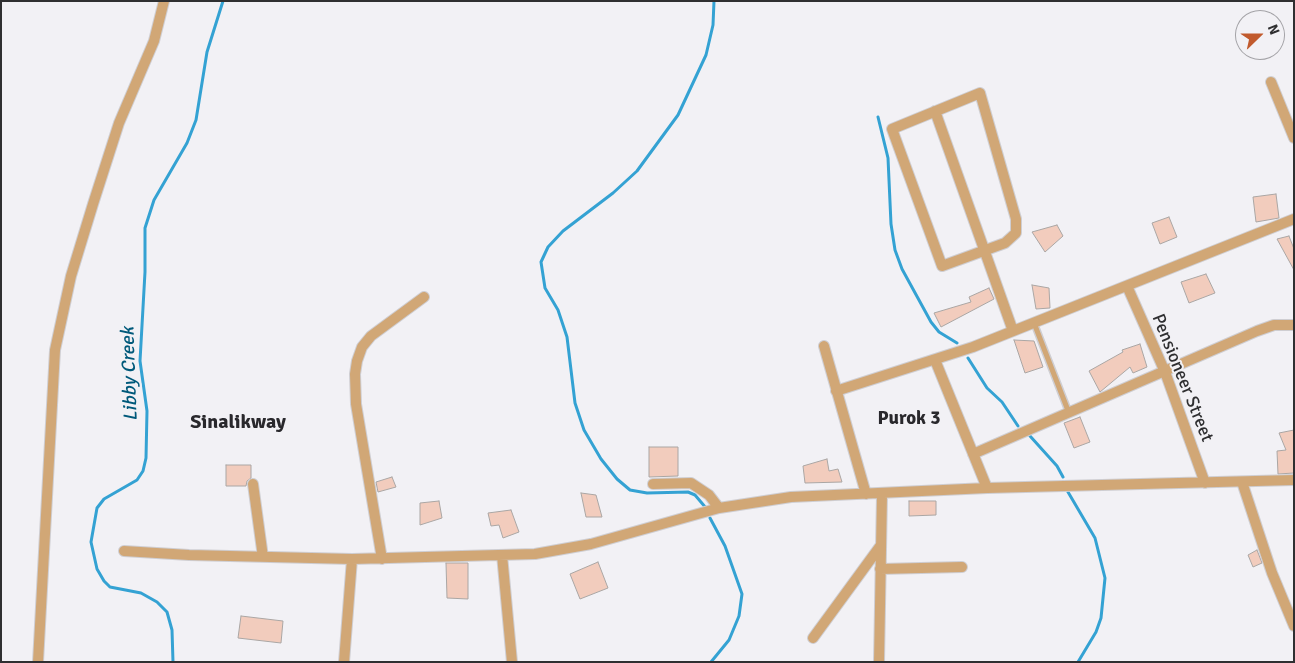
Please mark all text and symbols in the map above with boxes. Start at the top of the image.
north arrow [1235,10,1285,60]
text: N [1264,22,1283,37]
street label: Pensioneer Street [1147,311,1217,445]
water label: Libby Creek [117,326,143,422]
district label: Purok 3 [878,408,940,430]
district label: Sinalikway [190,411,286,435]

